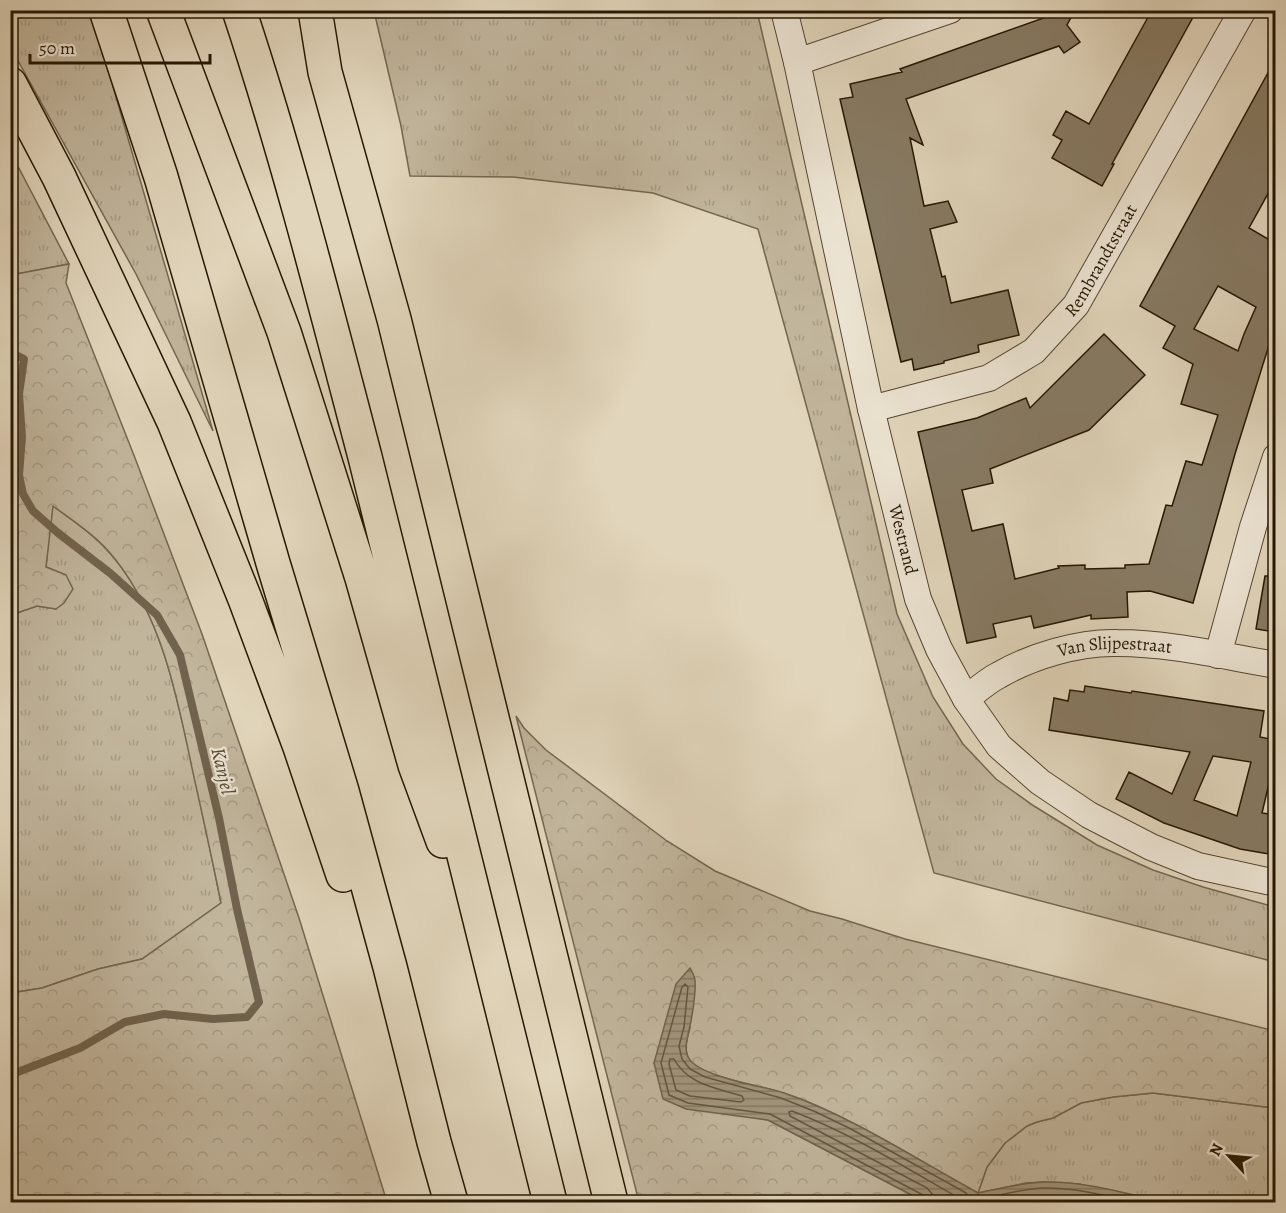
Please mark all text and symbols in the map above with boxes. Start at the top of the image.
scale bar [30,27,210,65]
text: 50 m [39,36,75,60]
street label: Rembrandtstraat [1059,200,1143,322]
street label: Westrand [883,501,924,578]
street label: Van Slijpestraat [1054,631,1173,663]
water label: Kanjel [204,745,242,797]
north arrow [1199,1126,1259,1186]
text: N [1204,1139,1229,1160]

